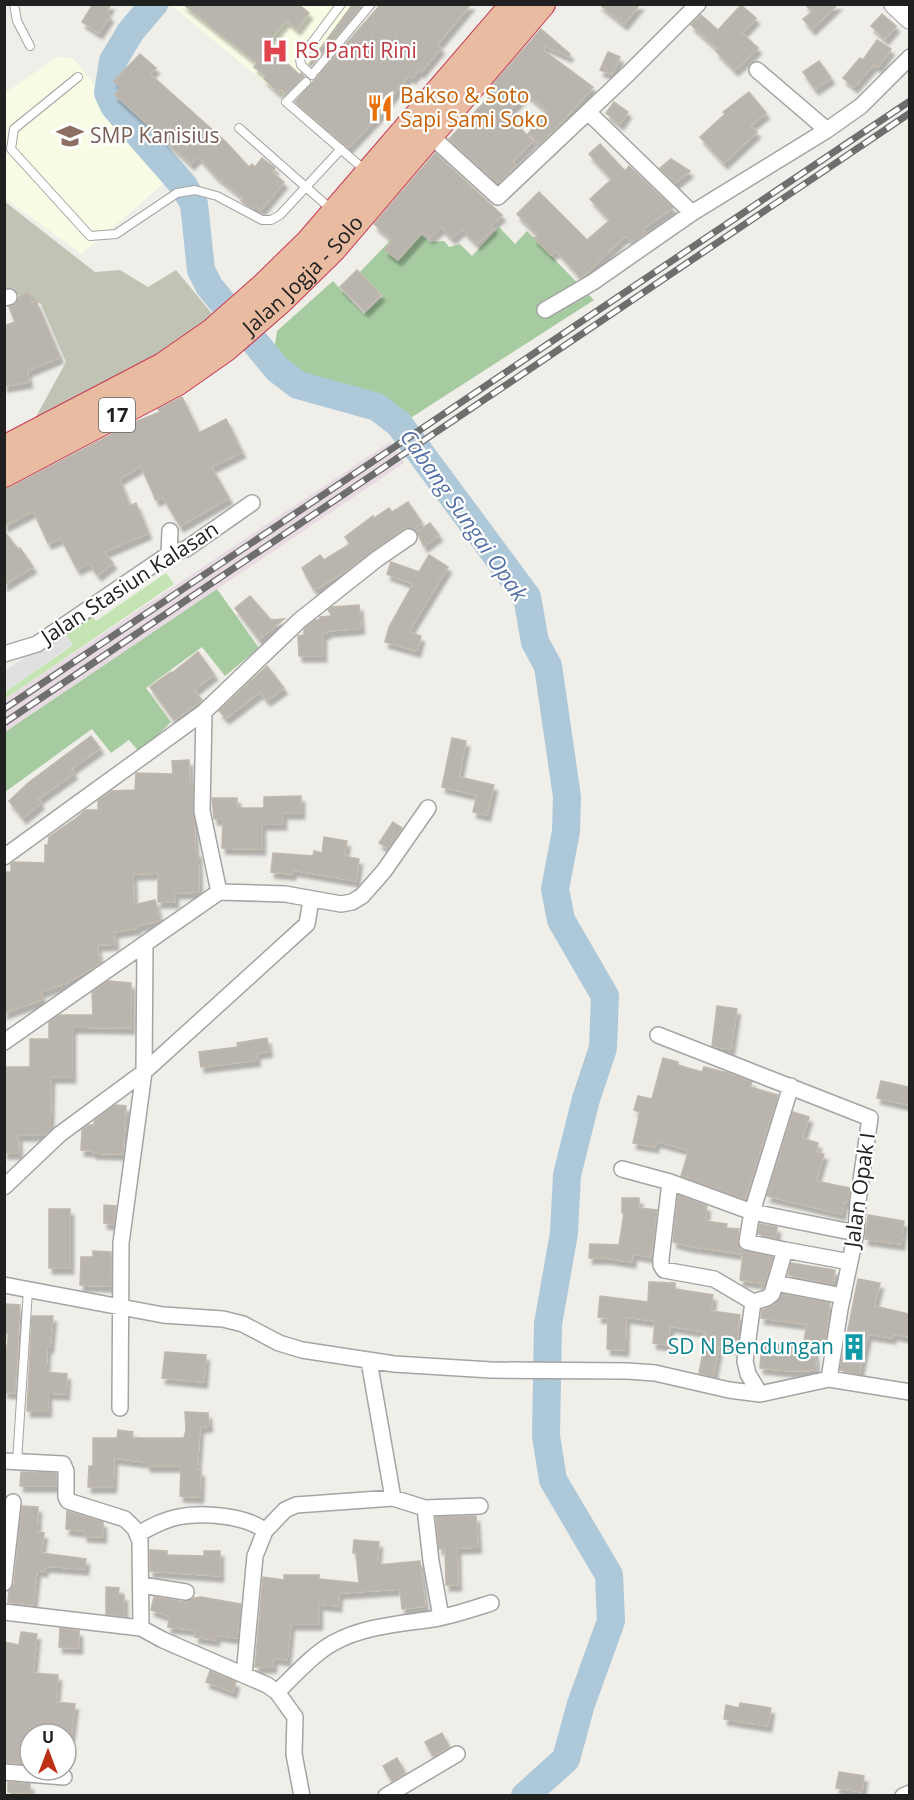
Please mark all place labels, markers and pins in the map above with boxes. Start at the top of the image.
hospital icon: RS Panti Rini [260,36,290,66]
place label: RS Panti Rini [295,36,417,64]
place label: Bakso & Soto Sapi Sami Soko [400,81,548,133]
restaurant icon: Bakso & Soto Sapi Sami Soko [365,93,395,123]
school or university icon: SMP Kanisius [55,121,85,151]
place label: SMP Kanisius [90,121,219,149]
place label: SD N Bendungan [668,1332,834,1360]
building icon: SD N Bendungan [839,1332,869,1362]

